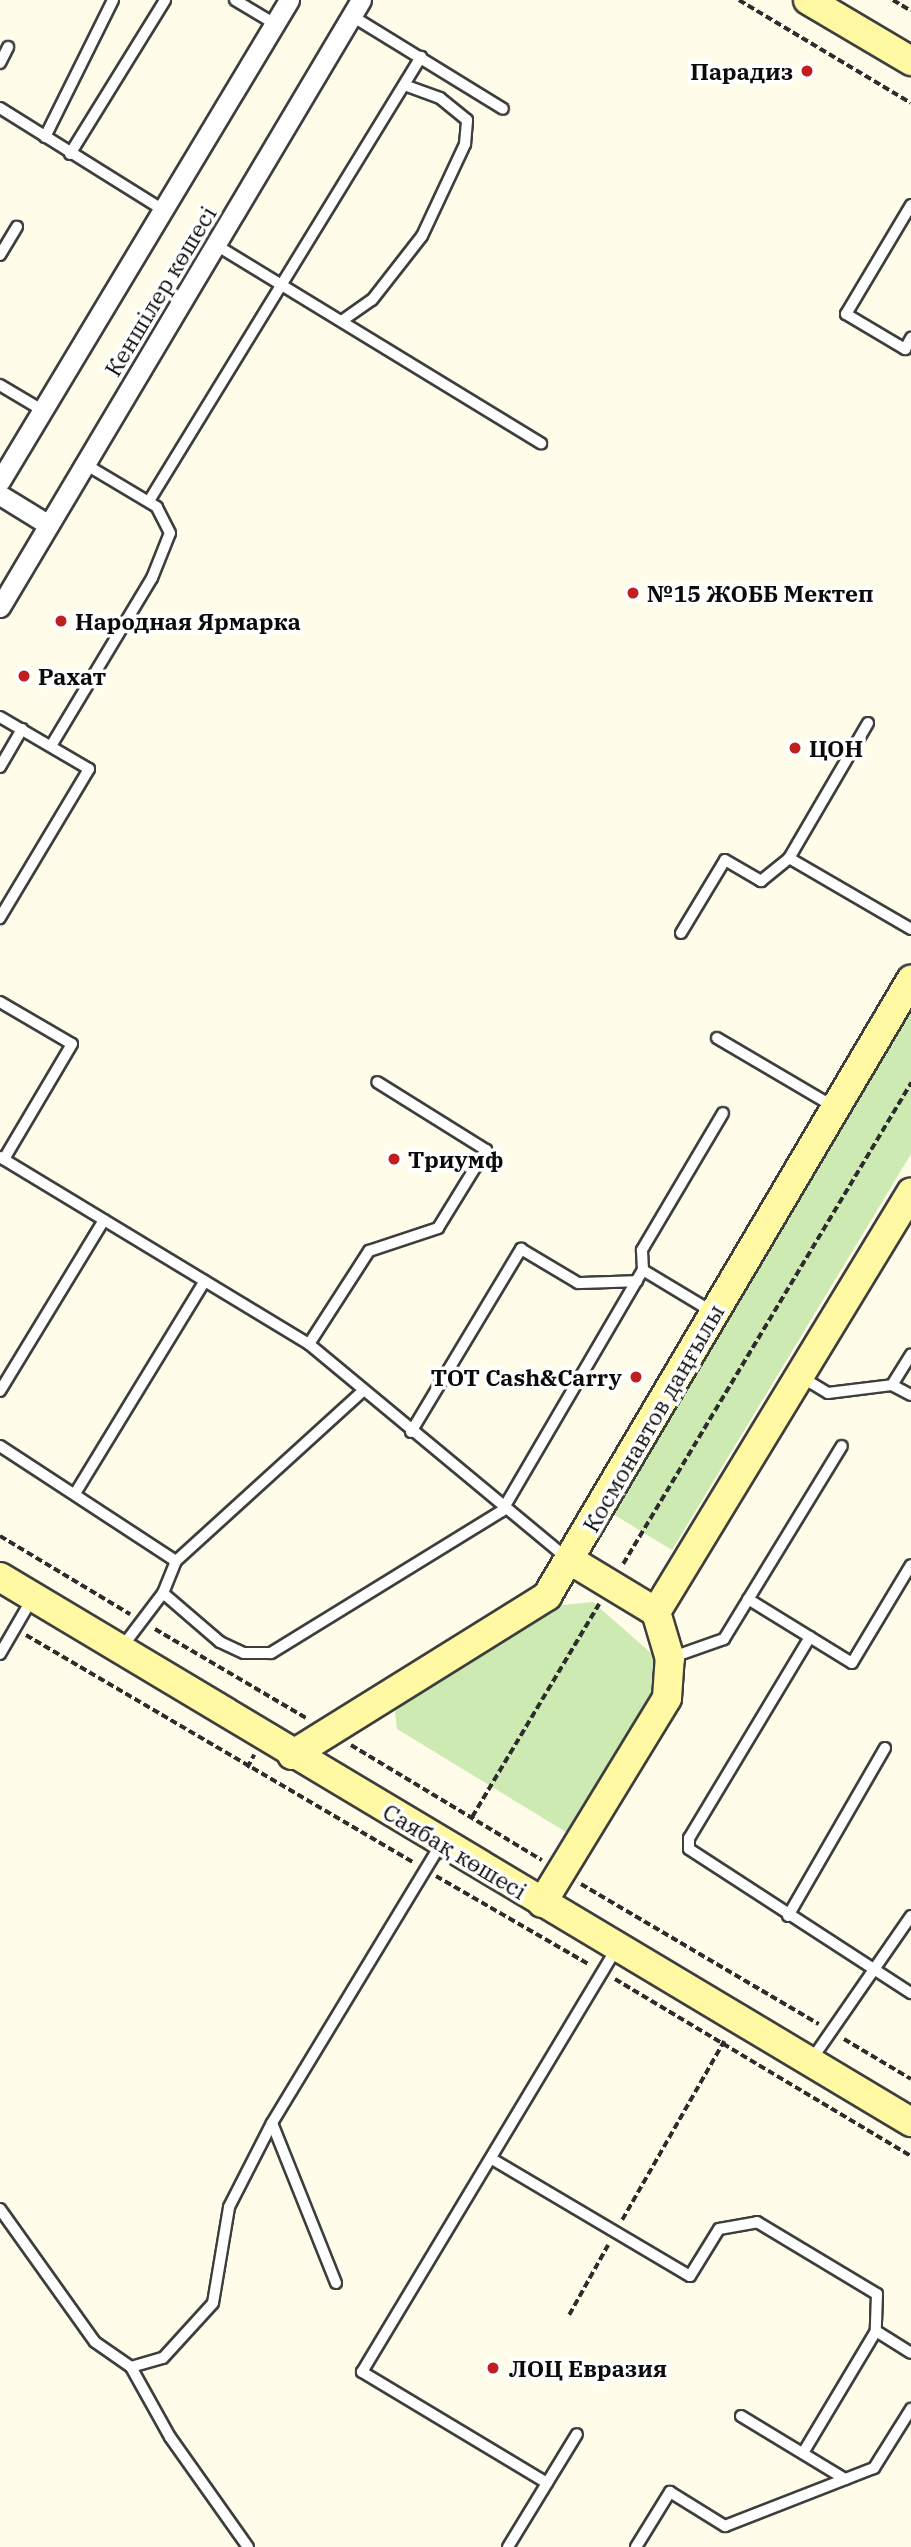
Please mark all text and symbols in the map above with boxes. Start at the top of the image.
place label: Парадиз [690,57,793,85]
marker: Парадиз [799,63,815,79]
street label: Кеншілер көшесі [98,201,222,381]
place label: №15 ЖОББ Мектеп [647,579,874,607]
marker: №15 ЖОББ Мектеп [625,585,641,601]
place label: Народная Ярмарка [75,607,301,635]
marker: Народная Ярмарка [53,613,69,629]
place label: Рахат [38,662,106,690]
marker: Рахат [16,668,32,684]
place label: ЦОН [809,734,863,762]
marker: ЦОН [787,740,803,756]
place label: Триумф [408,1145,503,1173]
marker: Триумф [386,1151,402,1167]
street label: Космонавтов даңғылы [576,1299,730,1537]
place label: TOT Cash&Carry [431,1363,622,1391]
marker: TOT Cash&Carry [628,1369,644,1385]
street label: Саябақ көшесі [378,1797,532,1905]
place label: ЛОЦ Евразия [509,2354,667,2382]
marker: ЛОЦ Евразия [483,2358,503,2378]

